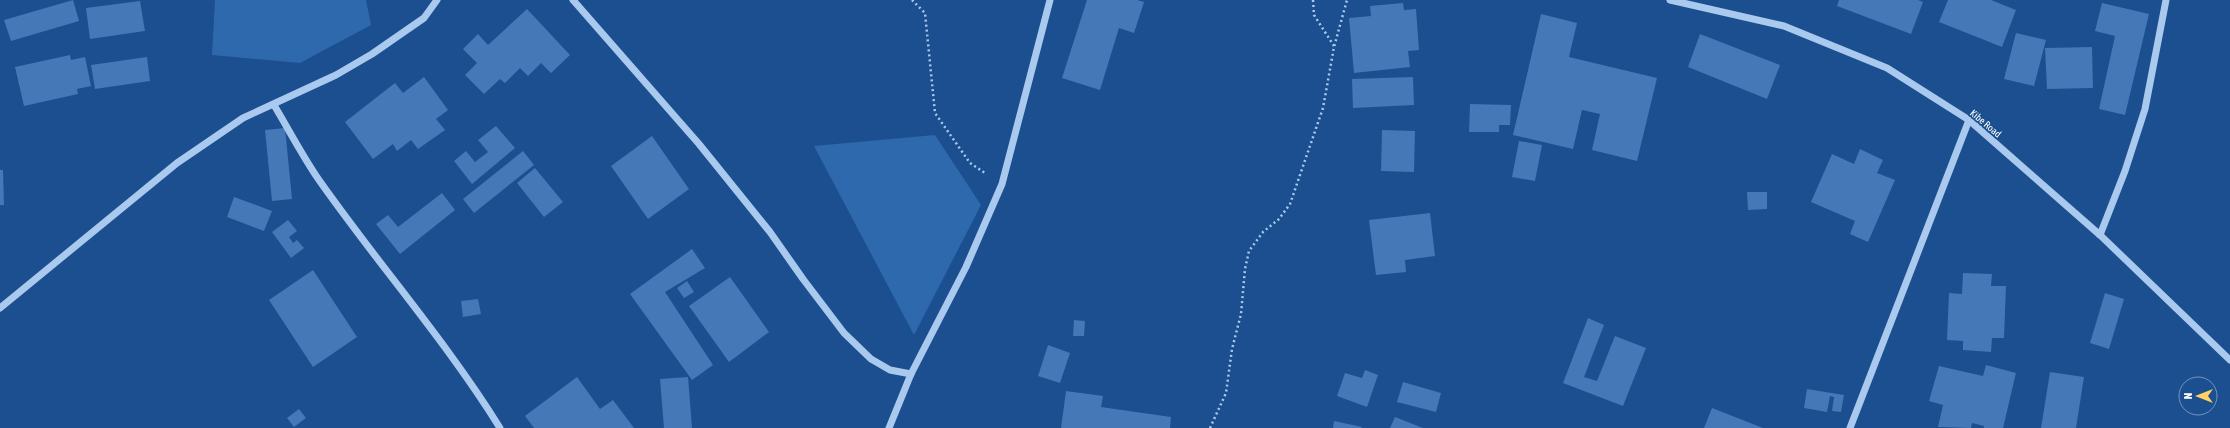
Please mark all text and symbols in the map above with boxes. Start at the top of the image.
street label: Kibe Road [1968,107,2004,140]
north arrow [2178,376,2218,416]
text: N [2182,393,2194,399]

